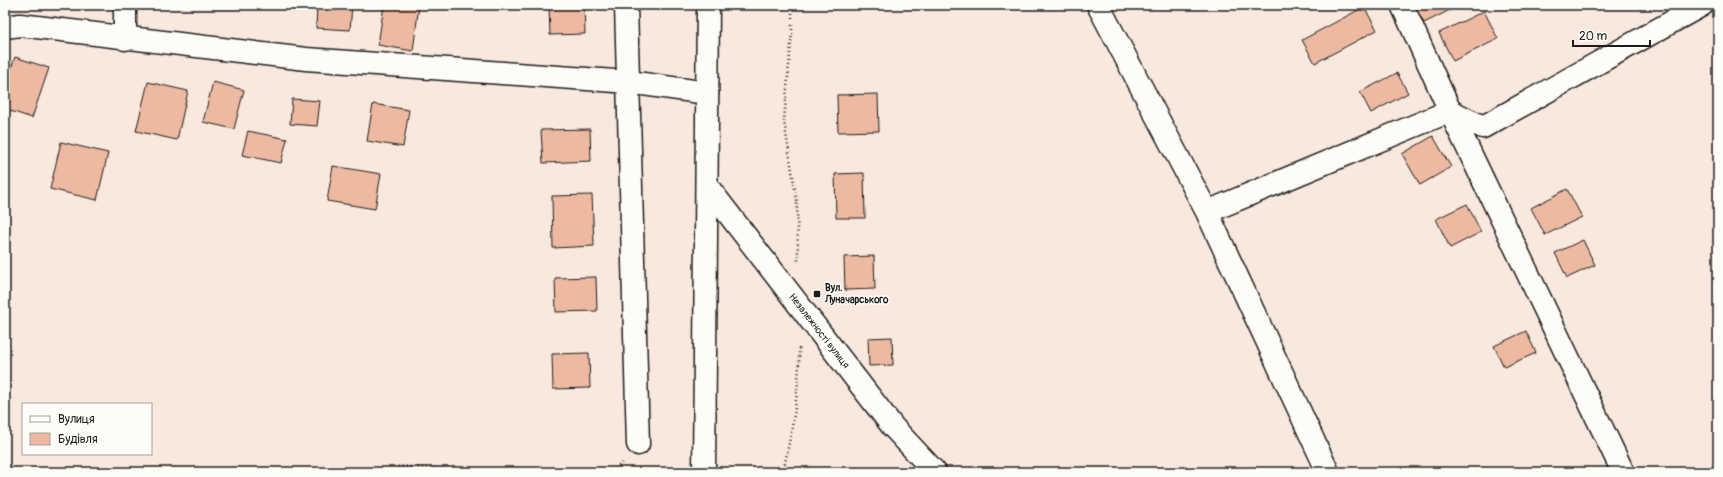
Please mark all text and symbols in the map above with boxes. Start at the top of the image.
scale bar [1573,22,1650,48]
text: 20 m [1579,29,1608,44]
place label: Вул. Луначарського [824,282,889,306]
marker: Вул. Луначарського [812,289,822,299]
street label: Незалежності вулиця [786,291,852,371]
legend [22,403,152,455]
text: Вулиця [58,412,95,427]
text: Будівля [58,432,98,447]

